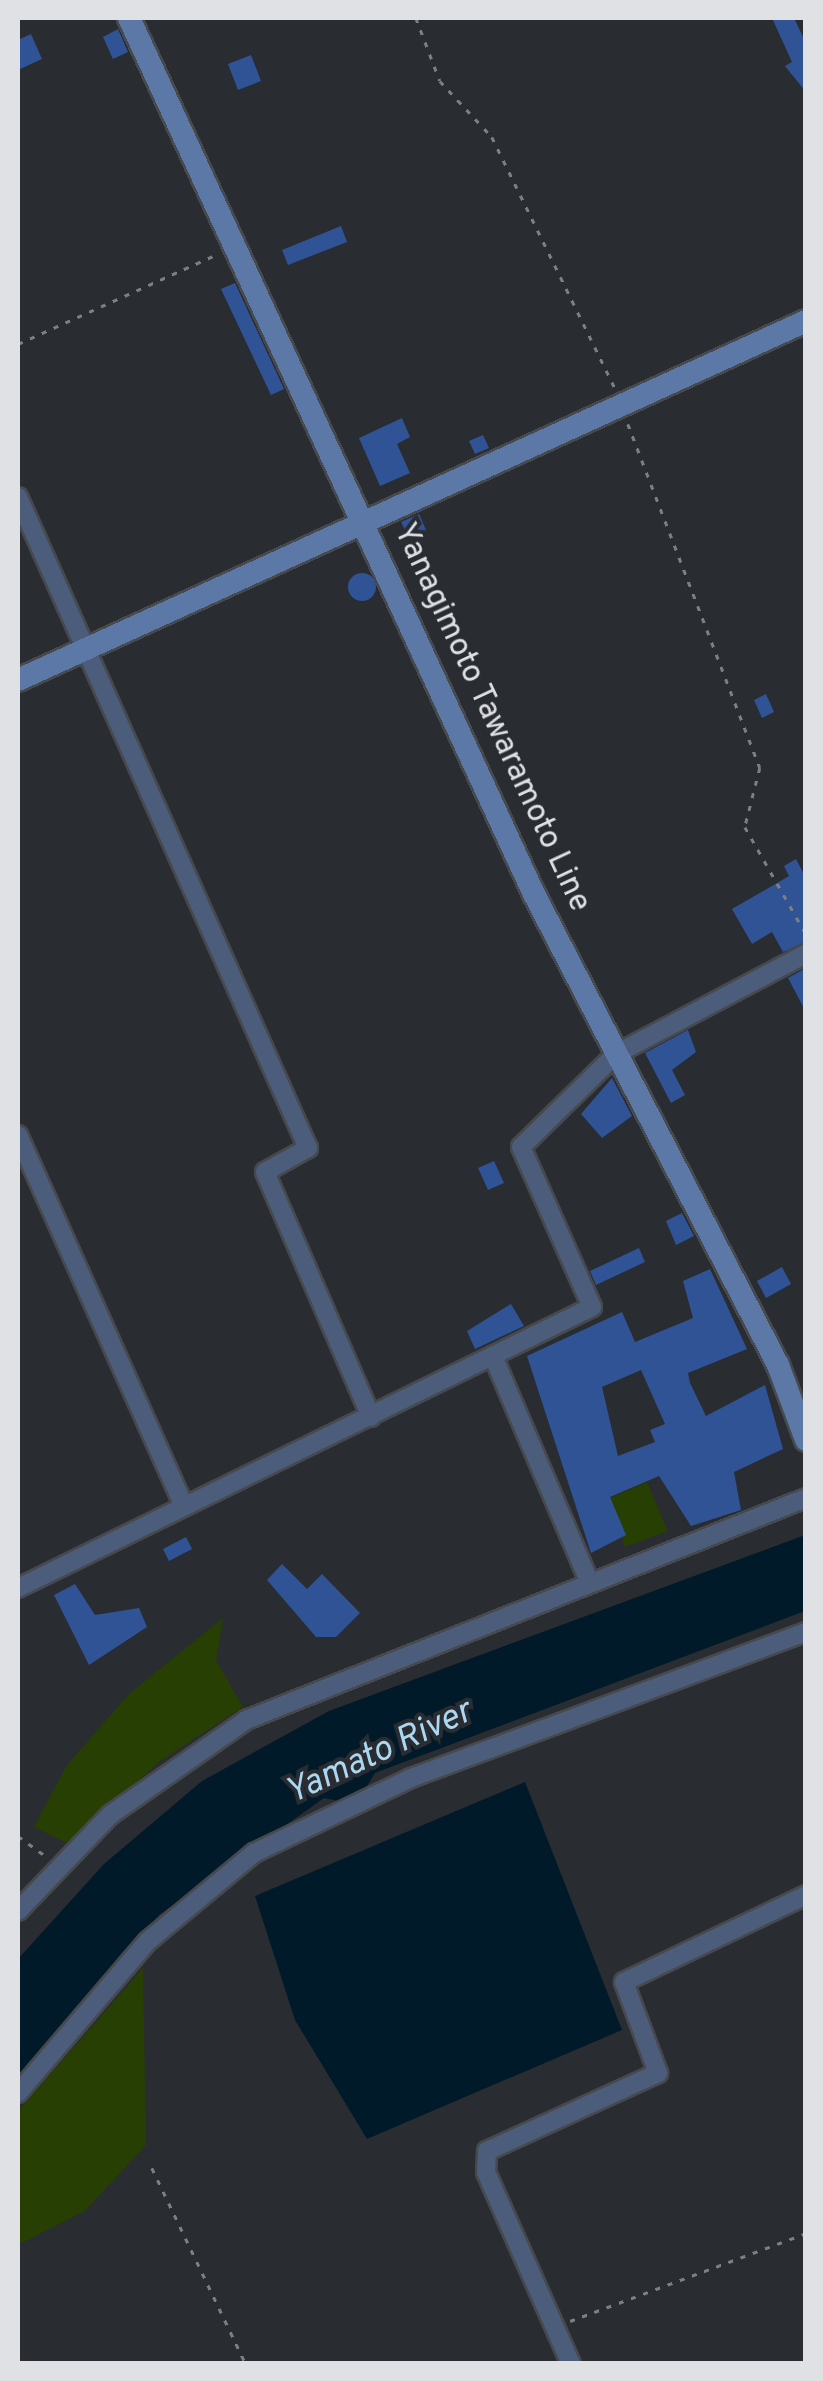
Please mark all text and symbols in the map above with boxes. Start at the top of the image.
street label: Yanagimoto Tawaramoto Line [384,517,598,919]
water label: Yamato River [279,1691,479,1815]

